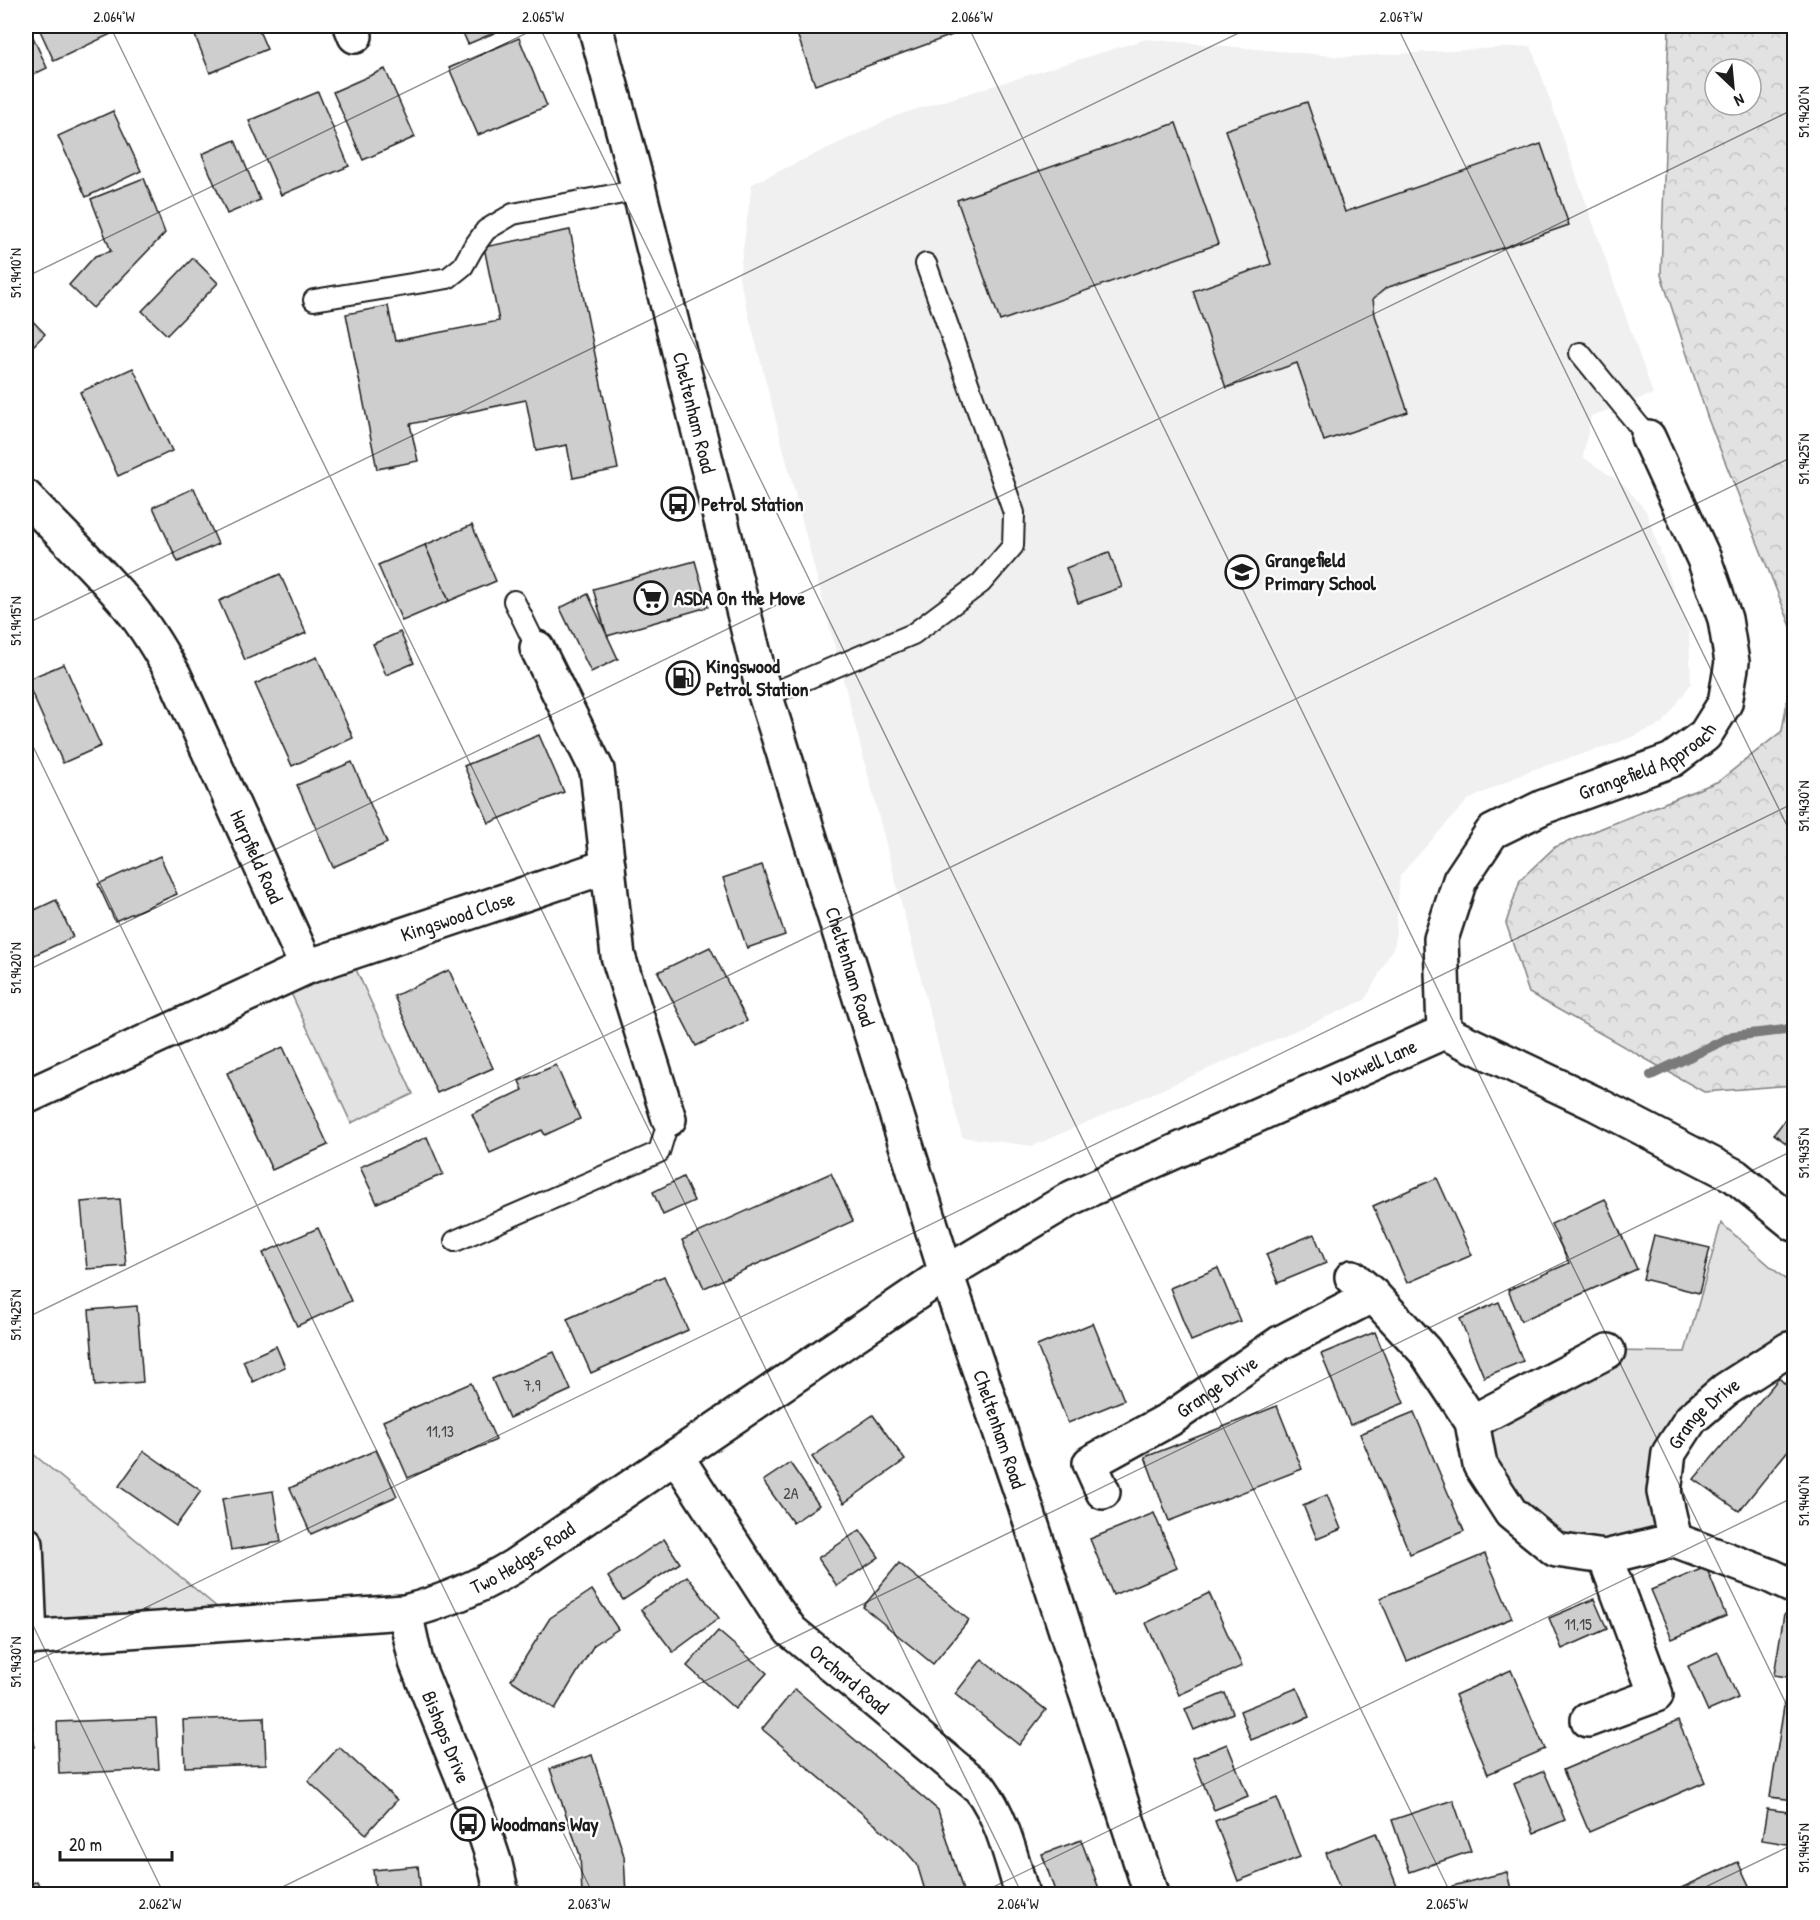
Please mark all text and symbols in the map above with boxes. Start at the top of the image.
text: 2.064°W [93,6,135,27]
text: 2.065°W [522,6,565,27]
text: 2.066°W [951,6,994,27]
text: 2.067°W [1379,6,1423,27]
north arrow [1703,57,1763,117]
text: 51.9420°N [1793,86,1814,138]
text: N [1730,89,1748,112]
text: 51.9410°N [5,248,26,298]
street label: Cheltenham Road [667,349,723,476]
text: 51.9425°N [1793,434,1814,484]
bus stop icon: Petrol Station [660,486,696,522]
place label: Petrol Station [701,490,804,517]
place label: Grangefield Primary School [1265,546,1376,597]
school or university icon: Grangefield Primary School [1224,554,1260,590]
supermarket icon: ASDA On the Move [633,580,669,616]
place label: ASDA On the Move [674,584,805,611]
text: 51.9415°N [5,596,26,646]
place label: Kingswood Petrol Station [706,652,809,702]
fuel station icon: Kingswood Petrol Station [665,660,701,696]
street label: Grangefield Approach [1575,718,1722,806]
text: 51.9430°N [1793,780,1814,832]
street label: Harpfield Road [224,805,290,908]
street label: Kingswood Close [397,884,518,948]
street label: Cheltenham Road [819,903,882,1030]
text: 51.9420°N [5,942,26,994]
street label: Voxwell Lane [1327,1032,1421,1094]
text: 51.9435°N [1793,1128,1814,1178]
text: 51.9425°N [5,1290,26,1340]
street label: Grange Drive [1170,1349,1263,1424]
street label: Cheltenham Road [967,1366,1033,1492]
street label: Grange Drive [1661,1370,1745,1454]
house number: 7,9 [523,1374,541,1396]
house number: 11,13 [426,1420,454,1442]
text: 51.9440°N [1793,1476,1814,1526]
house number: 2A [783,1482,799,1504]
street label: Two Hedges Road [466,1515,580,1600]
house number: 11,15 [1564,1613,1592,1635]
text: 51.9430°N [5,1636,26,1688]
street label: Orchard Road [804,1638,895,1720]
street label: Bishops Drive [416,1687,477,1787]
bus stop icon: Woodmans Way [450,1806,486,1842]
place label: Woodmans Way [491,1810,599,1838]
text: 51.9445°N [1793,1823,1814,1873]
scale bar [60,1824,172,1862]
text: 20 m [69,1832,102,1857]
text: 2.062°W [139,1893,182,1914]
text: 2.063°W [568,1893,611,1914]
text: 2.064°W [997,1893,1039,1914]
text: 2.065°W [1426,1893,1469,1914]

